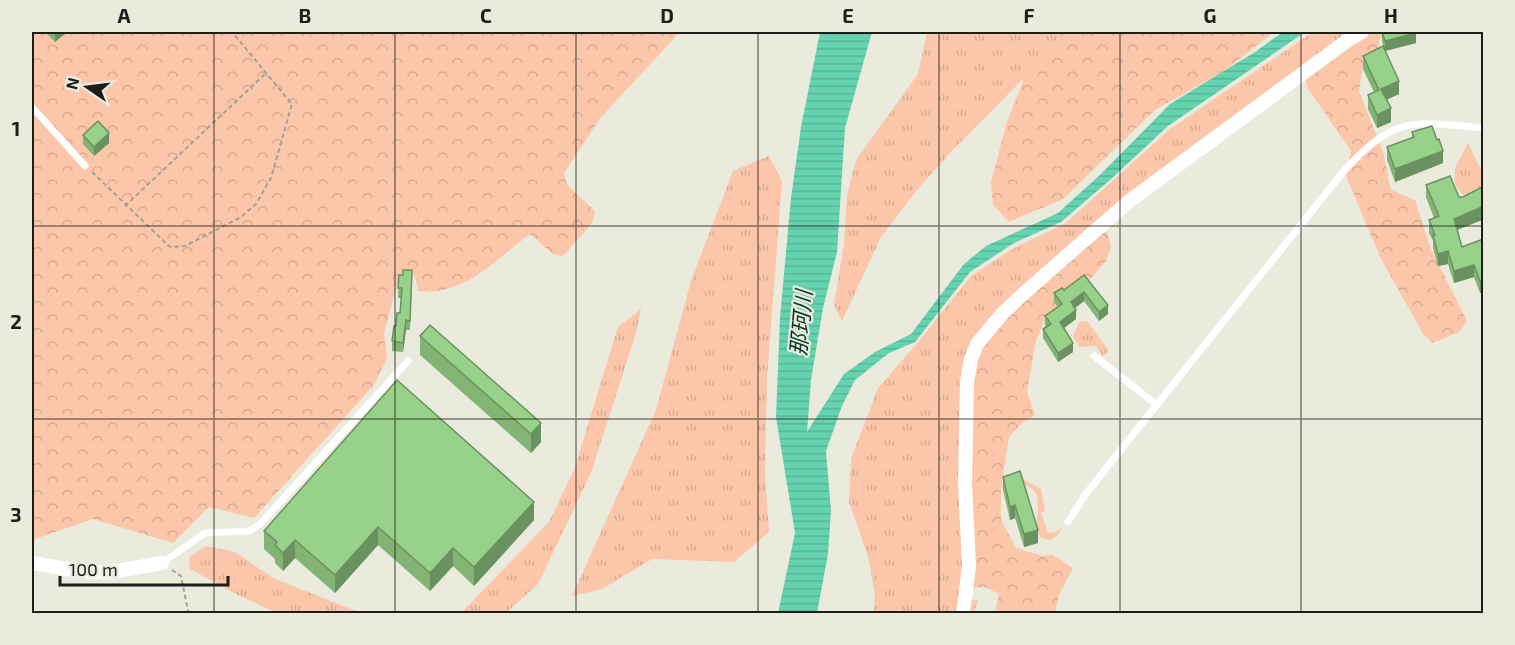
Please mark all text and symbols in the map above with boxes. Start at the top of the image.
text: A [117,3,131,27]
text: B [299,3,311,27]
text: C [480,3,492,27]
text: D [660,3,674,27]
text: E [842,3,854,27]
text: F [1023,3,1035,27]
text: G [1204,3,1216,27]
text: H [1384,3,1398,27]
north arrow [57,57,117,117]
text: N [61,75,83,91]
text: 1 [12,116,20,140]
water label: 那珂川 [784,287,816,357]
text: 2 [10,309,22,333]
text: 3 [10,502,22,526]
scale bar [60,549,228,587]
text: 100 m [69,558,118,580]

